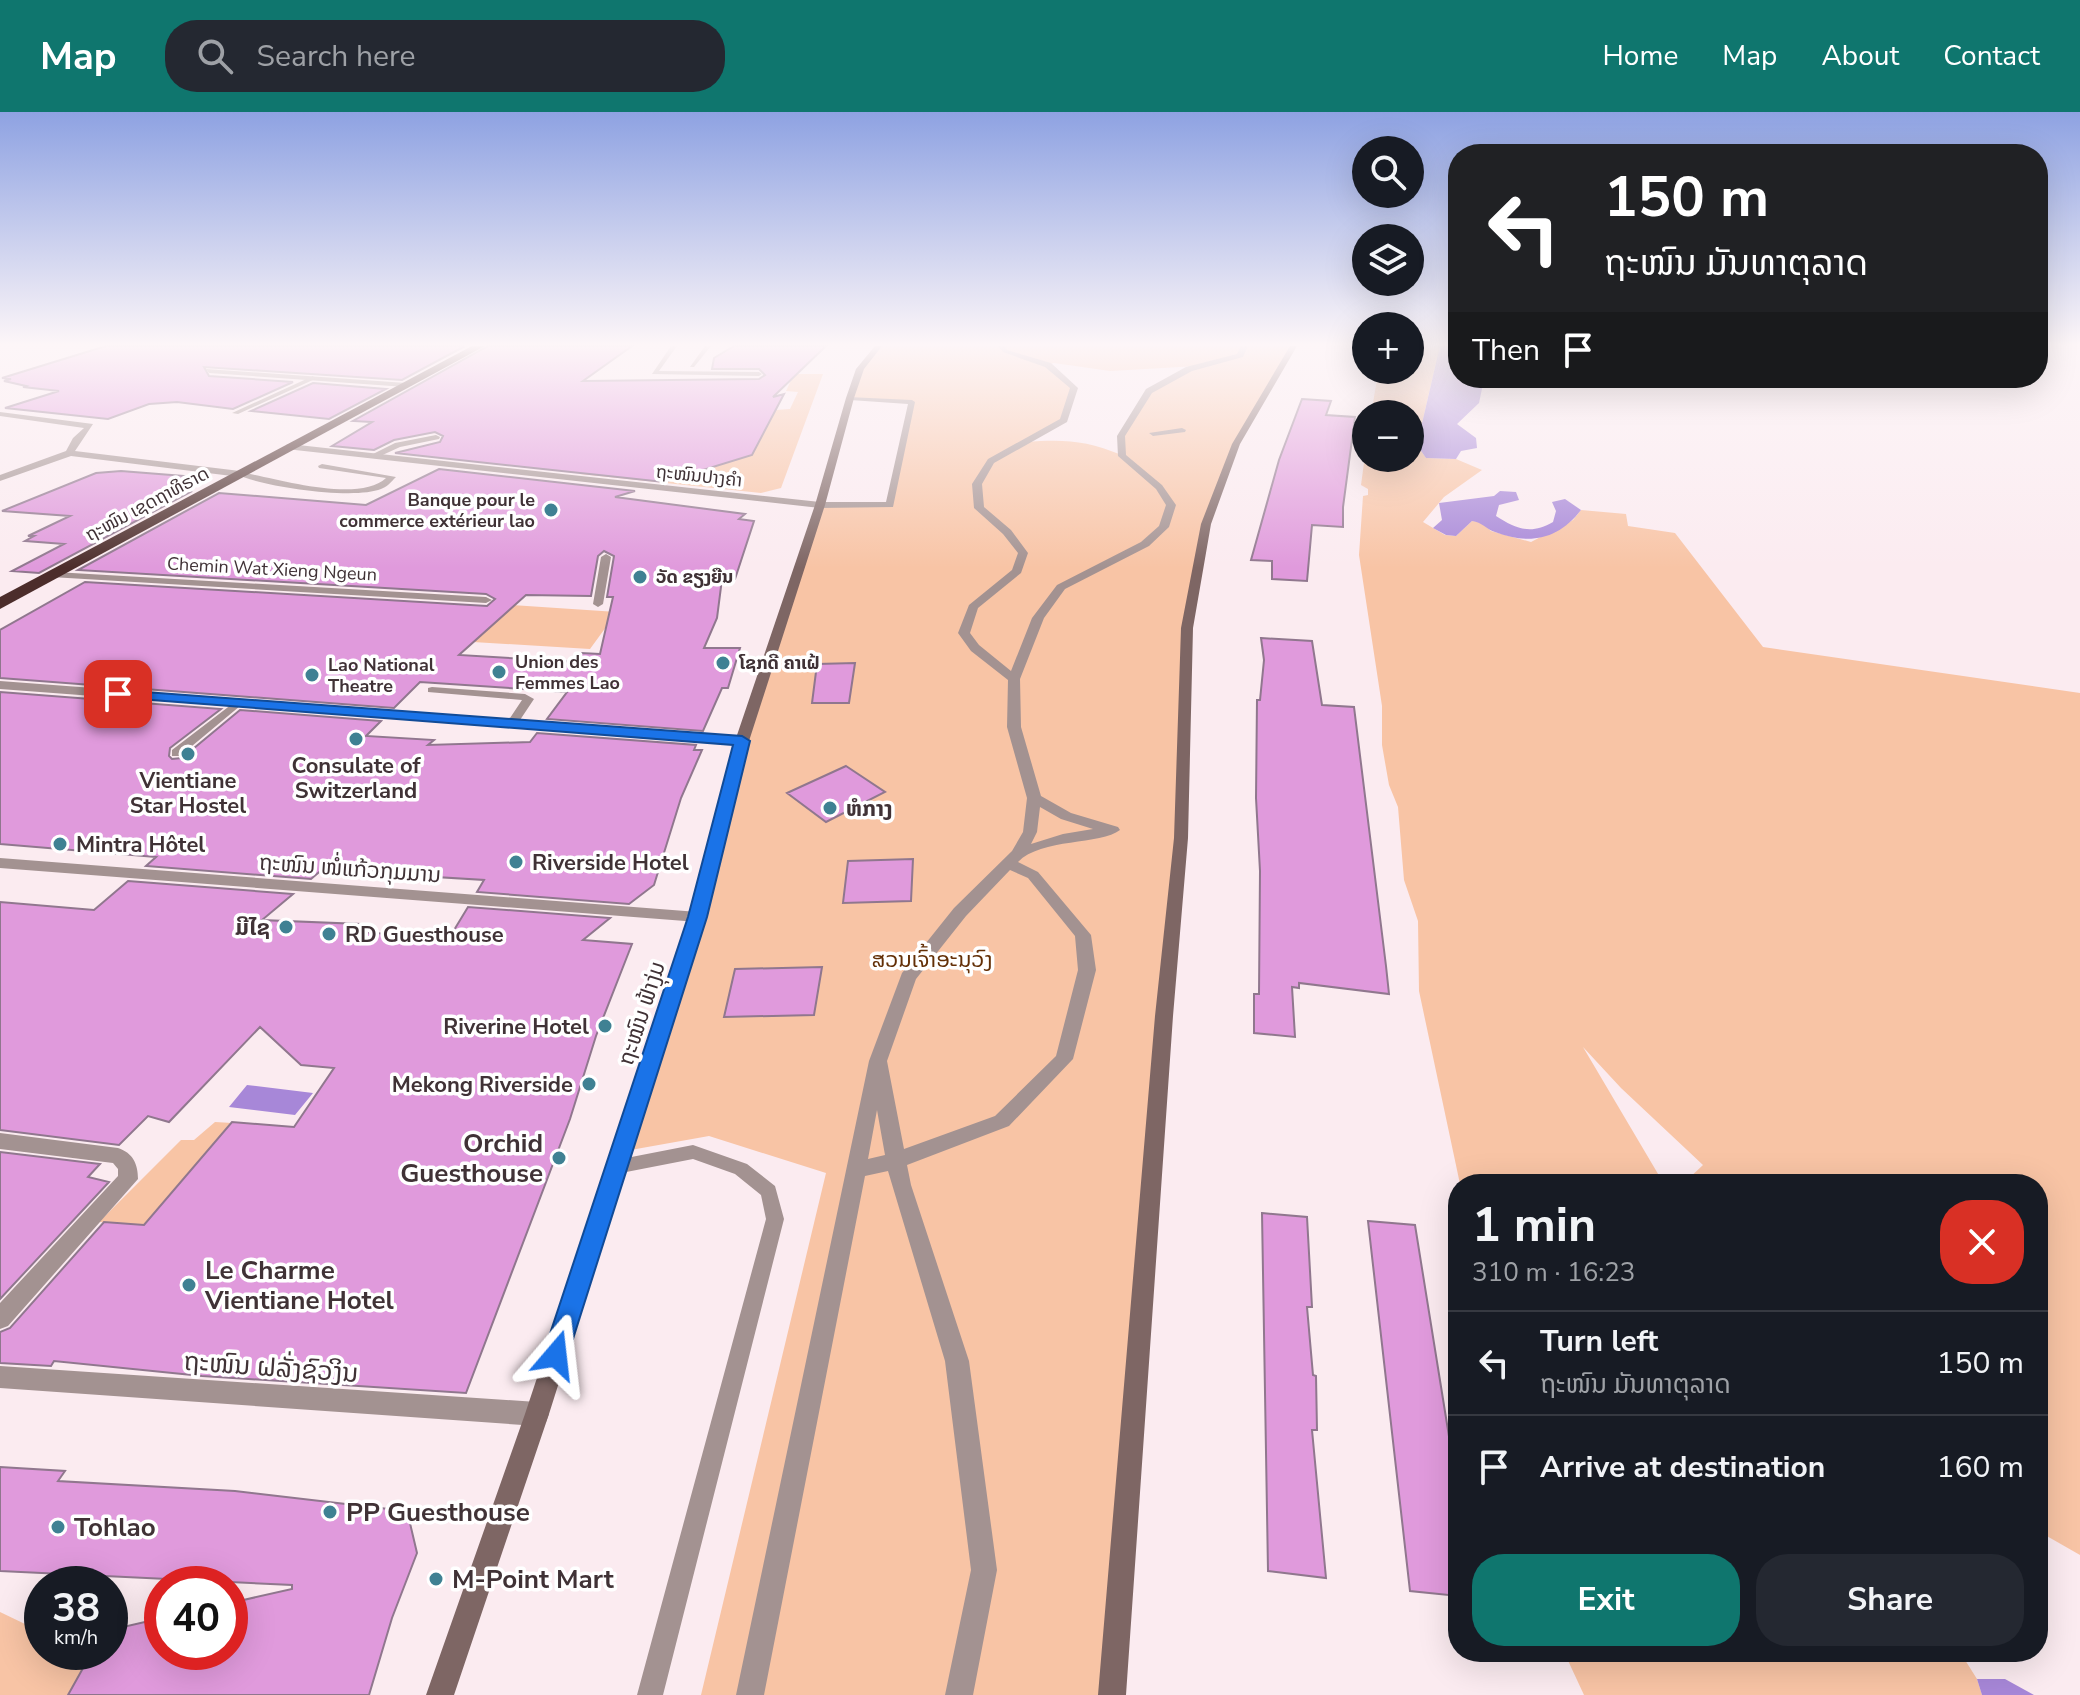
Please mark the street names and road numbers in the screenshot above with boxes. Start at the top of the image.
street label: ຖະໜົນປາງຄໍາ [655,460,743,492]
street label: ຖະໜົນ ເຊດຖາທິຣາດ [81,461,213,547]
street label: Chemin Wat Xieng Ngeun [166,552,378,586]
street label: ຖະໜົນ ໜໍ່ແກ້ວກຸມມານ [258,846,442,890]
street label: ຖະໝົນ ຟ້າງຸ່ມ [611,958,675,1070]
street label: ຖະໜົນ ຝລັ່ງຊົວງິນ [182,1343,360,1391]

